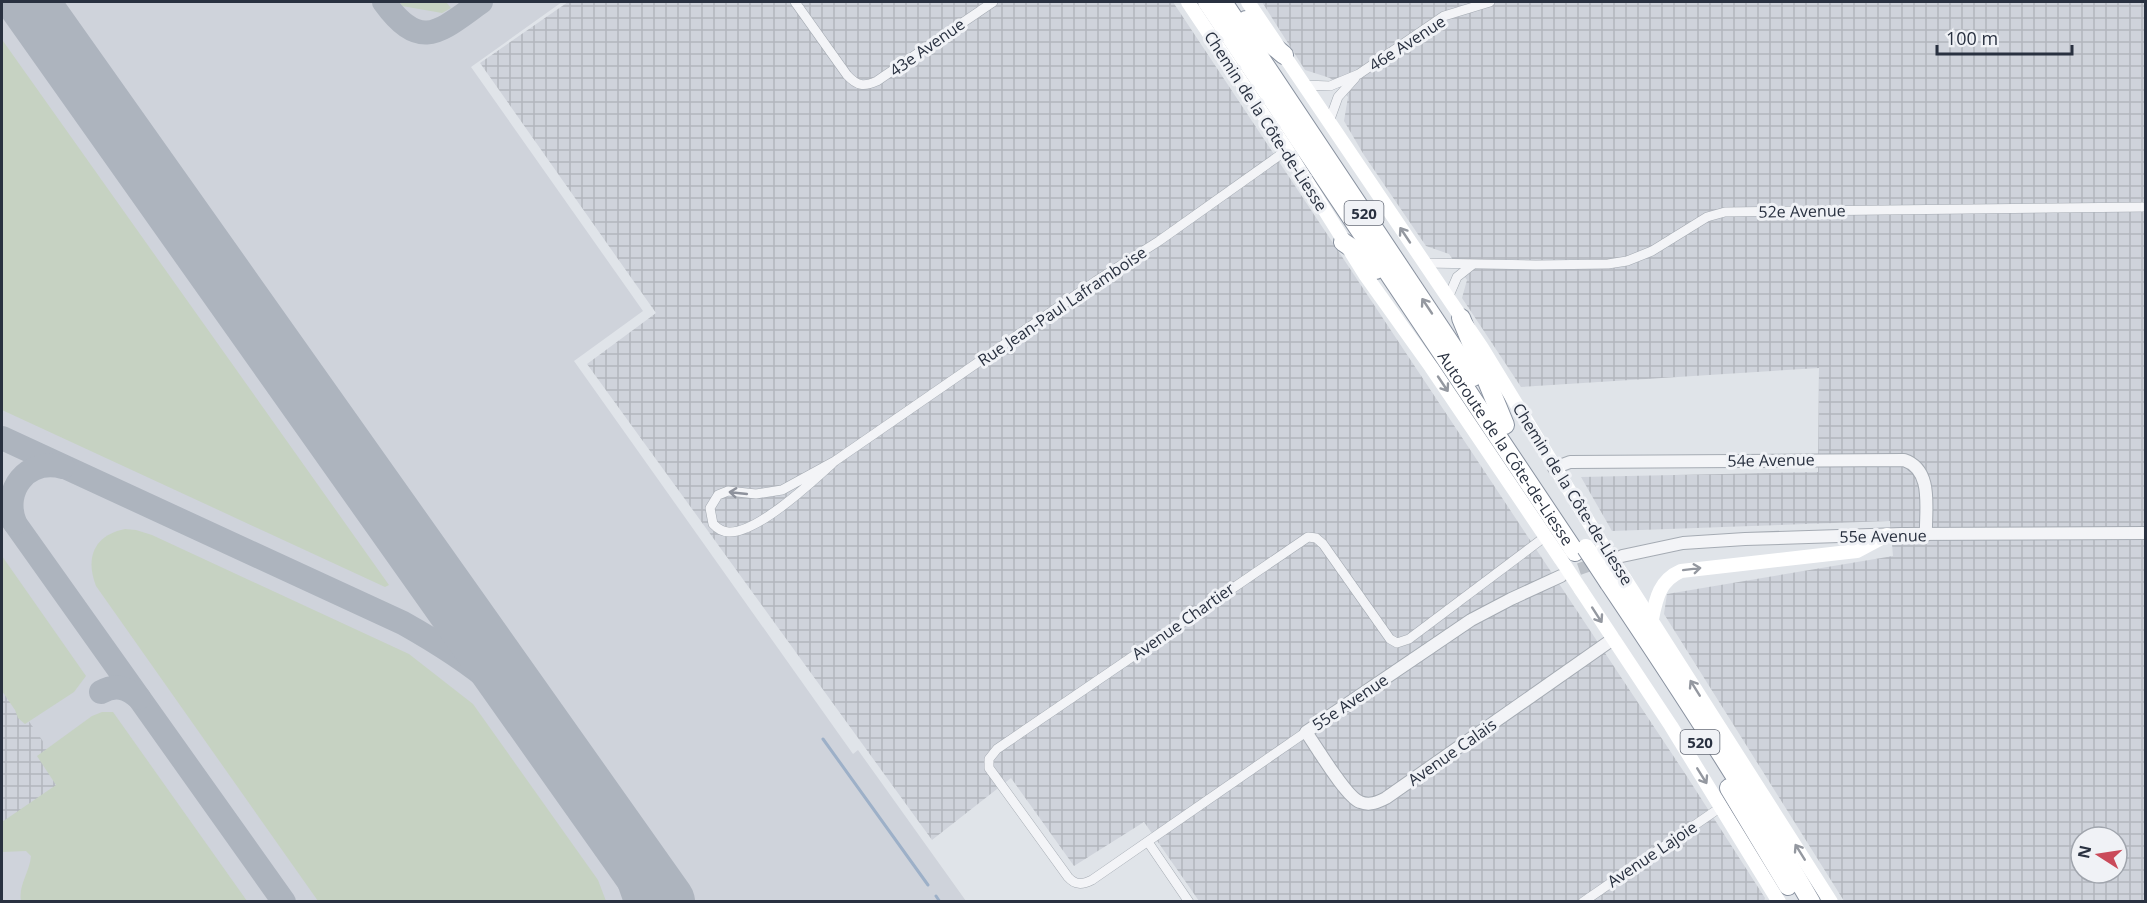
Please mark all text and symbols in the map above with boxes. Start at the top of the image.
street label: 46e Avenue [1364,10,1450,76]
street label: 43e Avenue [885,13,969,81]
scale bar [1937,18,2072,56]
text: 100 m [1946,26,1998,50]
street label: Chemin de la Côte-de-Liesse [1199,27,1333,215]
street label: 52e Avenue [1758,199,1846,223]
road number: 520 [1344,201,1384,225]
one-way arrow [1399,227,1411,243]
street label: Rue Jean-Paul Laframboise [973,241,1151,371]
one-way arrow [1420,298,1432,315]
street label: Autoroute de la Côte-de-Liesse [1433,347,1579,550]
one-way arrow [1437,375,1449,392]
street label: Chemin de la Côte-de-Liesse [1508,399,1638,589]
street label: 54e Avenue [1727,448,1815,472]
one-way arrow [729,487,749,498]
street label: 55e Avenue [1839,524,1927,548]
one-way arrow [1682,564,1702,575]
street label: Avenue Chartier [1127,577,1239,665]
one-way arrow [1591,606,1603,623]
street label: 55e Avenue [1308,669,1392,735]
one-way arrow [1689,679,1702,696]
street label: Avenue Calais [1403,713,1501,791]
road number: 520 [1680,730,1720,754]
one-way arrow [1697,767,1709,784]
street label: Avenue Lajoie [1603,816,1701,892]
north arrow [2069,825,2129,885]
text: N [2072,843,2096,861]
one-way arrow [1793,844,1805,861]

